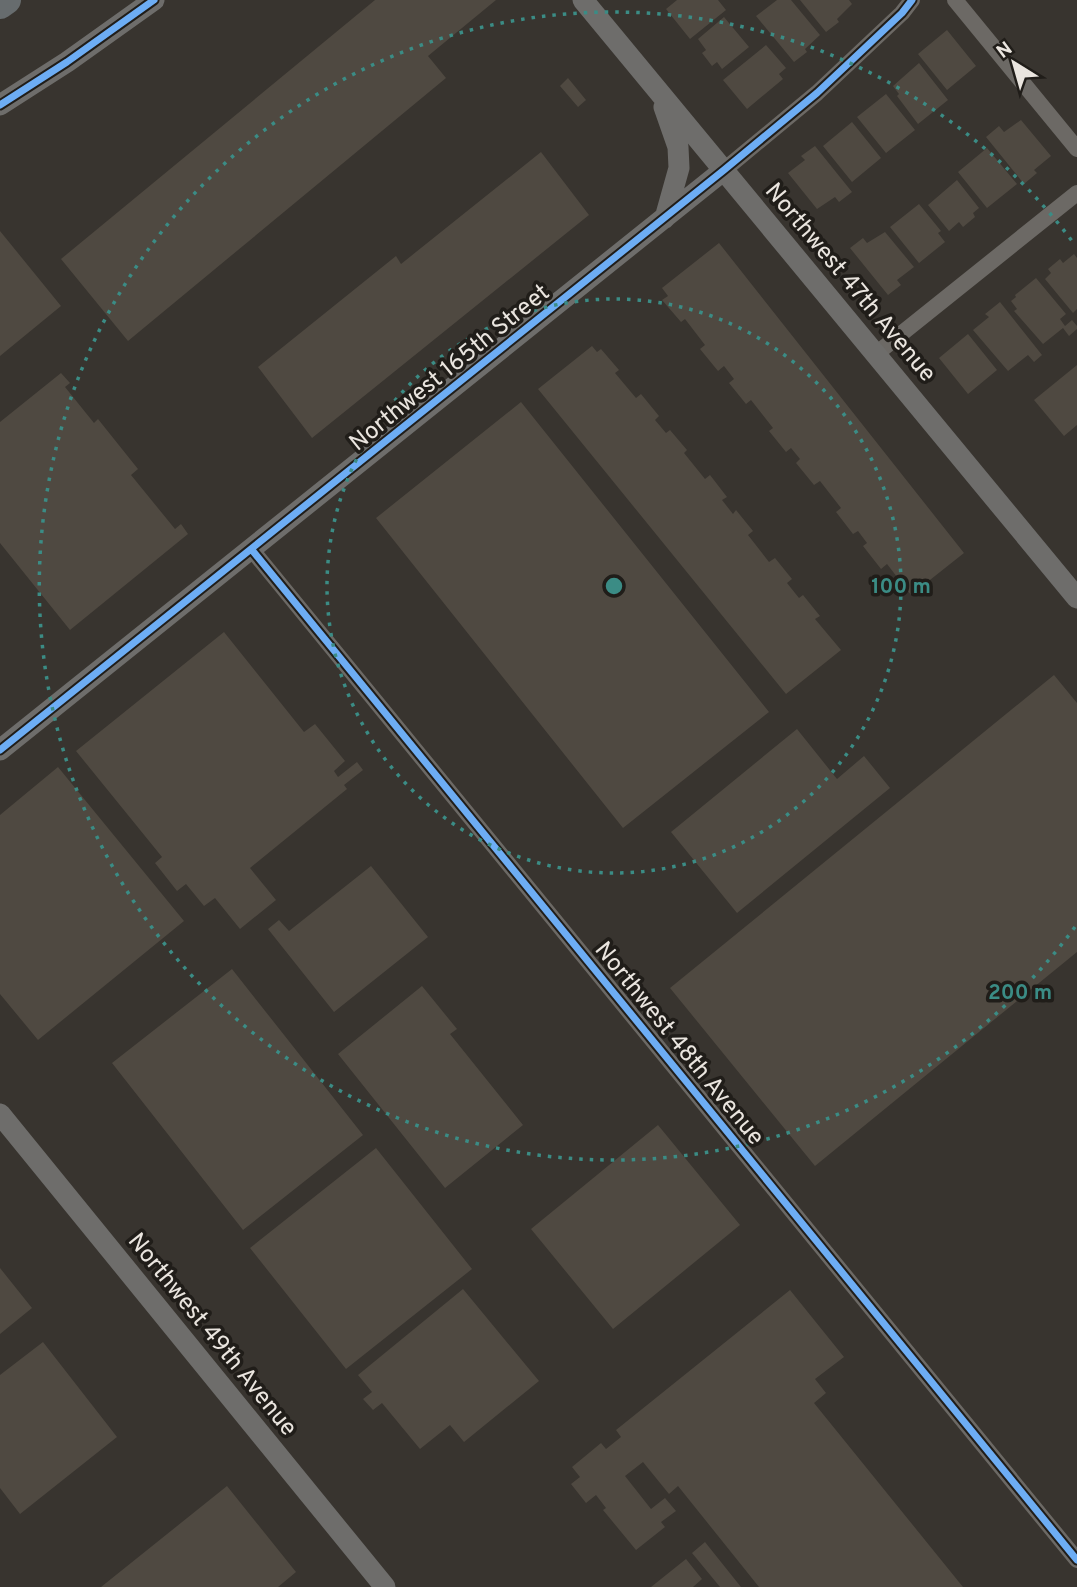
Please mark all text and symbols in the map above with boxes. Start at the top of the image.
north arrow [979,28,1049,98]
text: N [992,37,1018,65]
street label: Northwest 47th Avenue [757,178,942,389]
street label: Northwest 165th Street [344,278,557,459]
centre of rings [602,574,626,598]
text: 100 m [871,574,931,601]
street label: Northwest 48th Avenue [587,936,770,1152]
text: 200 m [988,980,1052,1007]
street label: Northwest 49th Avenue [120,1227,303,1443]

